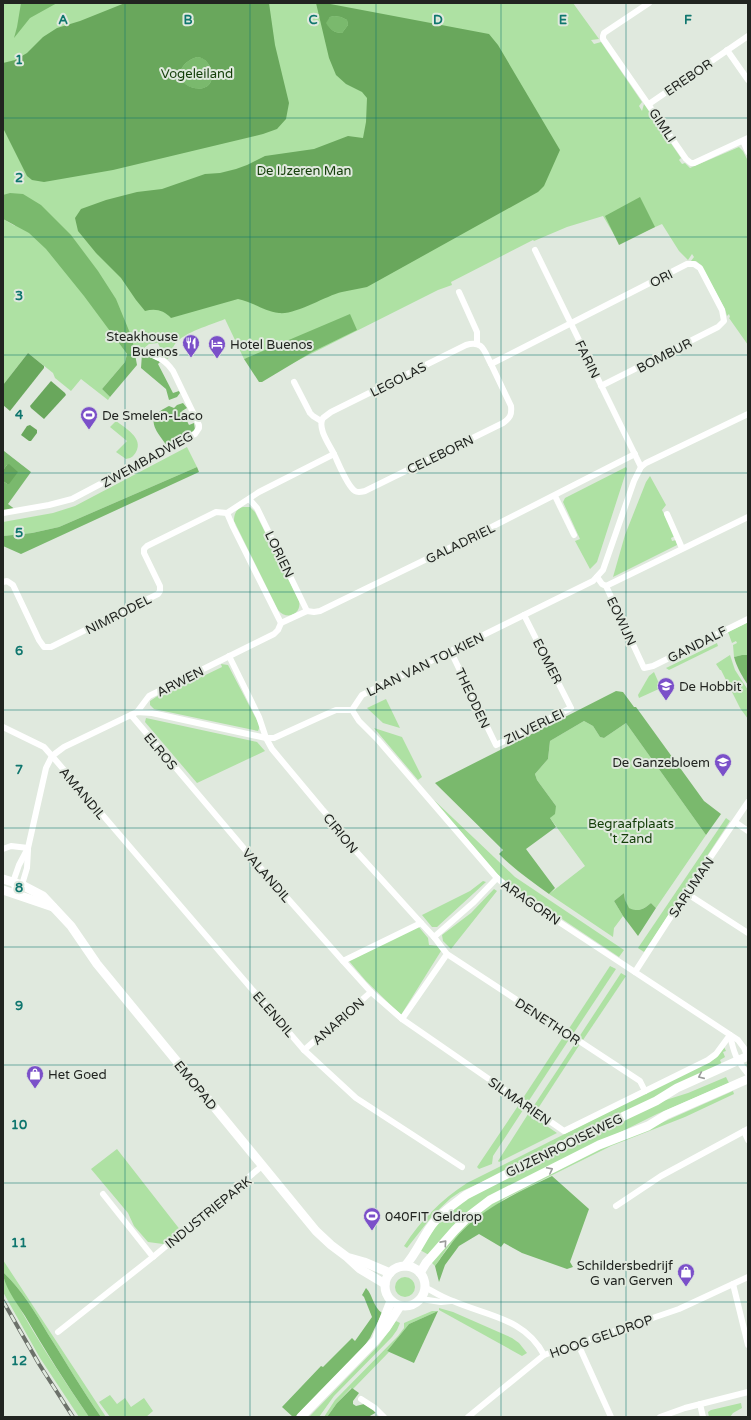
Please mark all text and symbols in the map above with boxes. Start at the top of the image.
text: A [58,12,68,28]
text: B [183,12,193,28]
text: C [308,12,318,28]
text: D [433,12,443,28]
text: E [559,12,567,28]
text: F [684,12,692,28]
text: 1 [15,52,23,68]
street label: EREBOR [661,56,716,100]
park label: Vogeleiland [161,66,233,82]
street label: GIMLI [645,106,679,145]
park label: De IJzeren Man [256,163,352,179]
text: 2 [15,170,23,186]
street label: ORI [647,266,676,291]
text: 3 [15,288,23,304]
place label: Steakhouse Buenos [106,329,178,360]
restaurant icon: Steakhouse Buenos [181,333,201,358]
hotel icon: Hotel Buenos [207,334,227,359]
street label: BOMBUR [634,335,695,377]
place label: Hotel Buenos [230,337,313,353]
street label: FARIN [571,338,603,381]
street label: LEGOLAS [368,359,429,401]
sports icon: De Smelen-Laco [79,405,99,430]
text: 4 [15,407,24,423]
place label: De Smelen-Laco [102,408,203,424]
street label: ZWEMBADWEG [99,428,196,492]
street label: CELEBORN [404,432,476,478]
street label: GALADRIEL [423,520,498,568]
text: 5 [15,525,23,541]
street label: LORIEN [261,529,297,580]
street label: NIMRODEL [83,591,155,638]
street label: EOWIJN [603,594,639,648]
street label: GANDALF [665,623,730,667]
street label: LAAN VAN TOLKIEN [364,629,487,700]
street label: EOMER [529,636,565,687]
text: 6 [15,643,23,659]
street label: ARWEN [154,663,207,701]
street label: THEODEN [451,666,493,731]
school or university icon: De Hobbit [656,676,676,701]
place label: De Hobbit [679,679,741,695]
street label: ZILVERLEI [502,705,567,748]
street label: ELROS [140,730,180,773]
school or university icon: De Ganzebloem [713,752,733,777]
place label: De Ganzebloem [612,755,710,771]
text: 7 [15,762,23,778]
street label: AMANDIL [56,764,109,823]
street label: CIRION [319,810,361,857]
park label: Begraafplaats 't Zand [588,816,674,847]
street label: VALANDIL [238,845,294,906]
street label: SARUMAN [666,854,718,921]
street label: ARAGORN [498,877,563,929]
text: 8 [15,880,23,896]
street label: ELENDIL [249,988,298,1041]
street label: ANARION [309,995,368,1049]
street label: DENETHOR [512,995,583,1049]
text: 9 [15,998,23,1014]
street label: EMOPAD [170,1058,220,1114]
shop icon: Het Goed [25,1064,45,1089]
place label: Het Goed [48,1067,107,1083]
one-way arrow [698,1071,706,1079]
street label: SILMARIEN [485,1074,554,1129]
street label: GIJZENROOISEWEG [503,1111,626,1181]
text: 10 [11,1117,27,1133]
one-way arrow [545,1167,553,1174]
street label: INDUSTRIEPARK [162,1173,255,1252]
sports icon: 040FIT Geldrop [362,1206,382,1231]
place label: 040FIT Geldrop [385,1209,482,1225]
text: 11 [11,1235,27,1251]
one-way arrow [439,1240,446,1247]
place label: Schildersbedrijf G van Gerven [577,1258,673,1289]
shop icon: Schildersbedrijf G van Gerven [676,1262,696,1287]
street label: HOOG GELDROP [548,1312,655,1362]
text: 12 [11,1353,27,1369]

